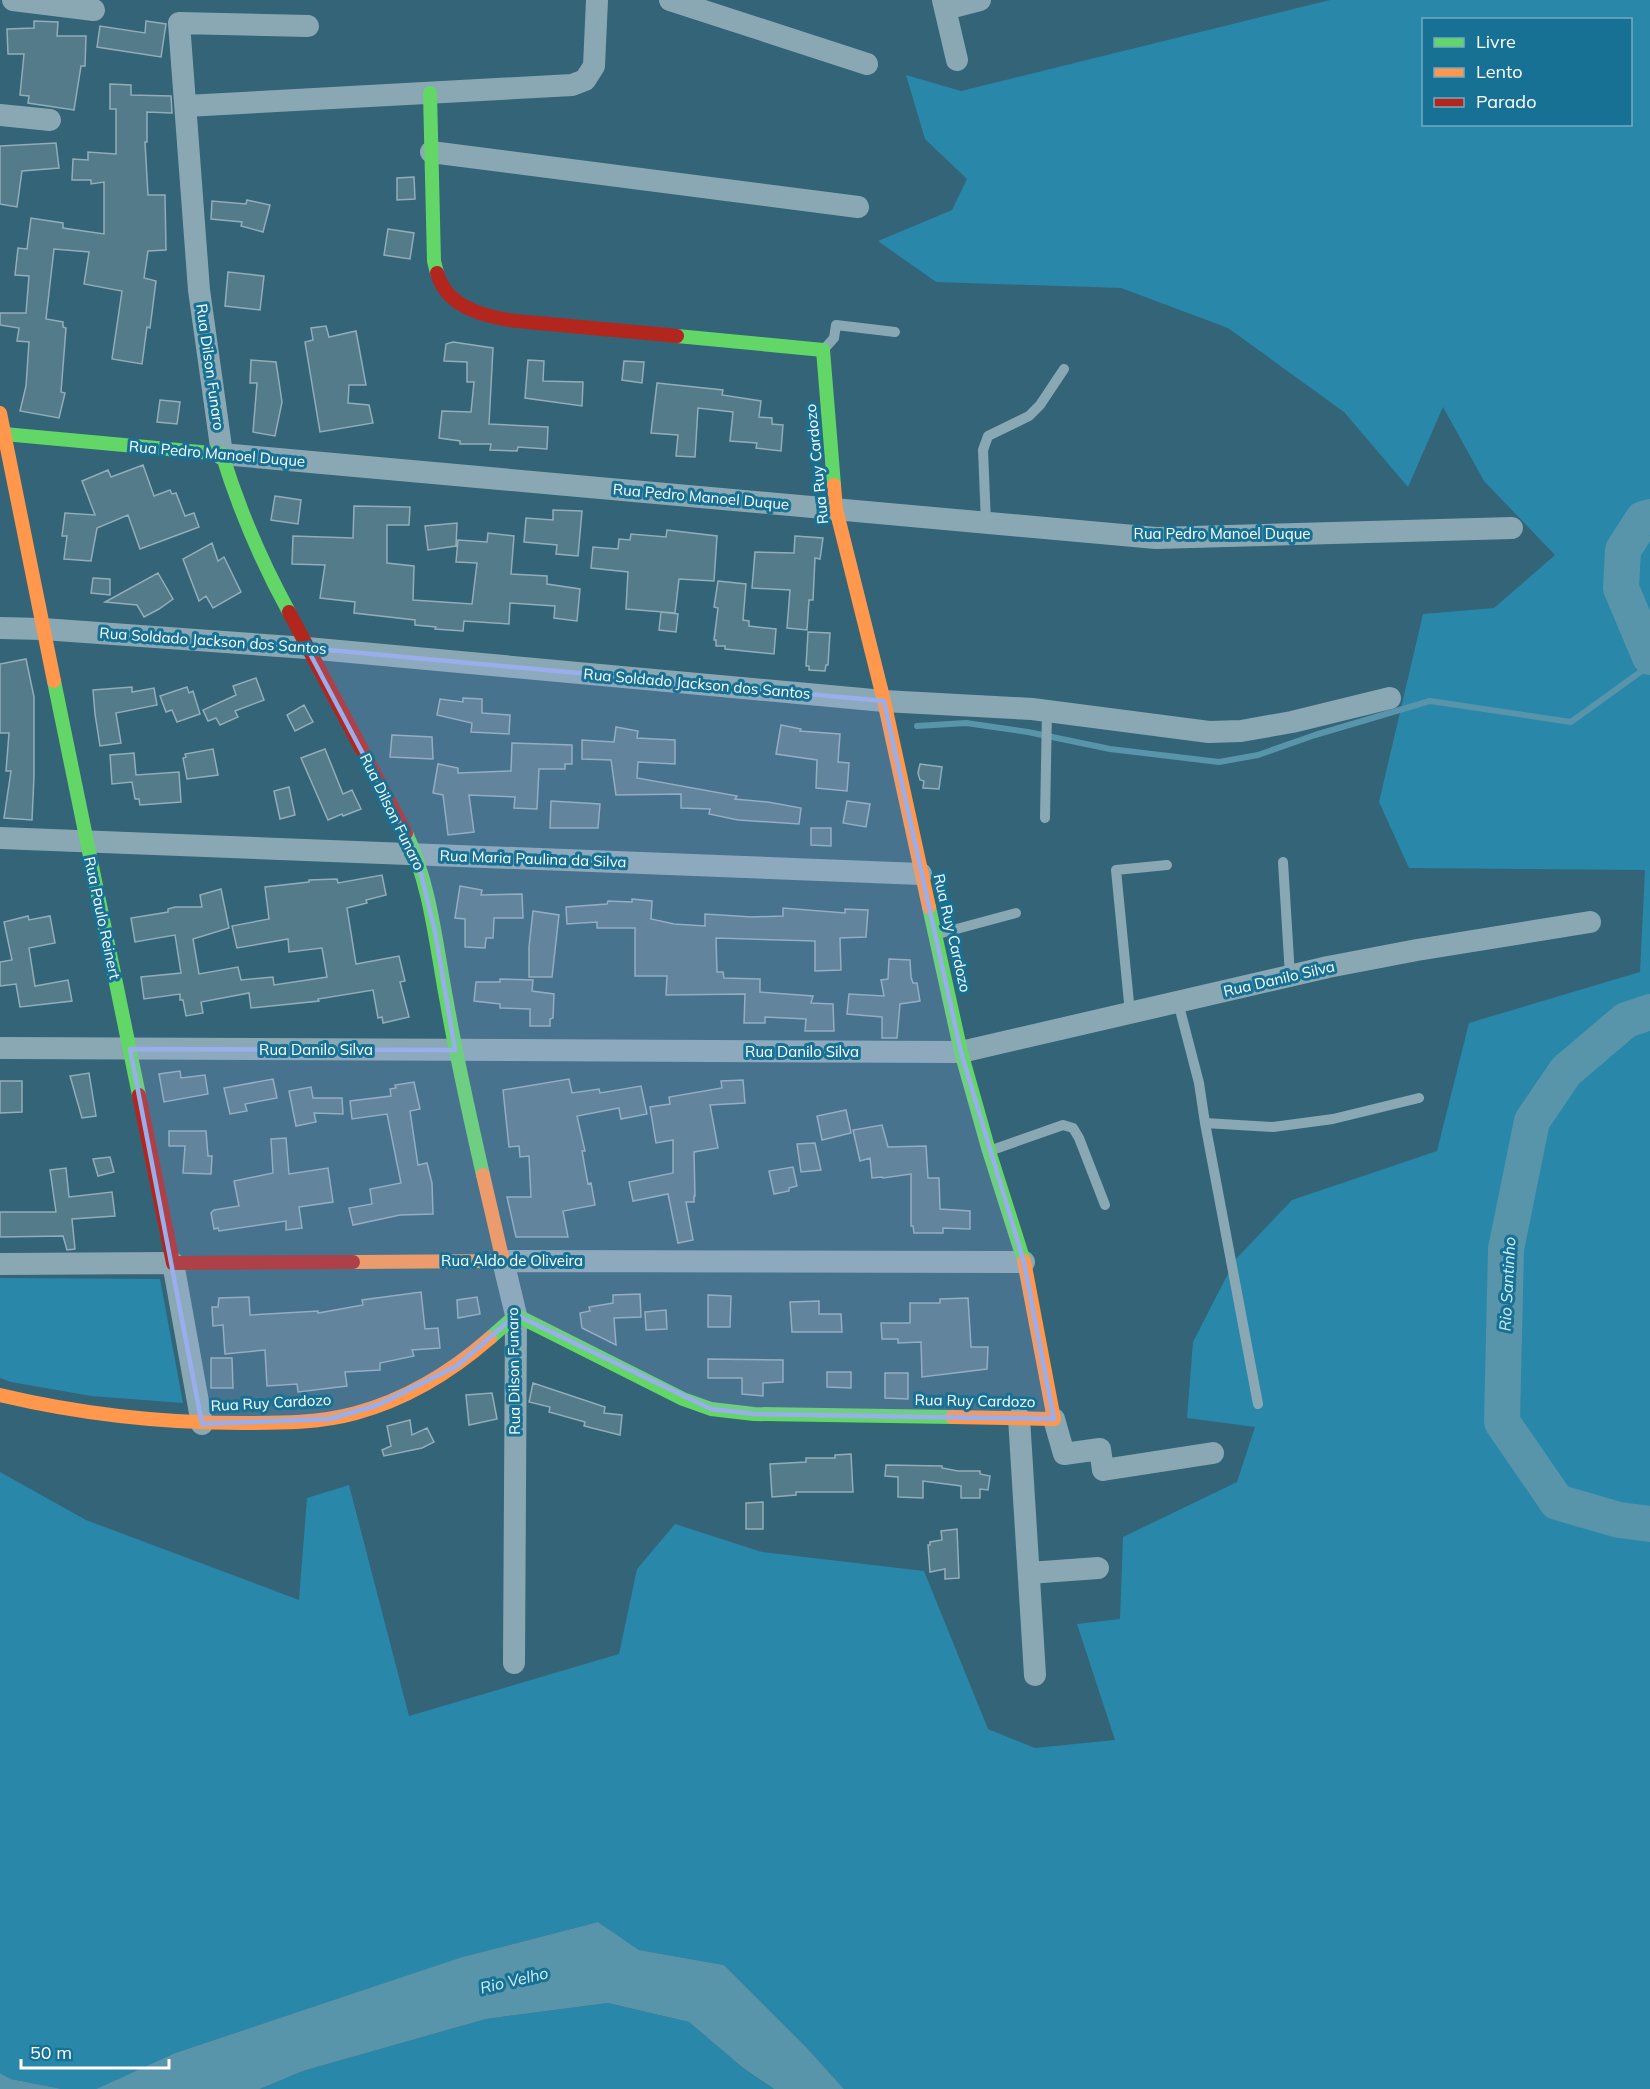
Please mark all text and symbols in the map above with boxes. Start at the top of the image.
legend [1422,18,1632,126]
text: Livre [1476,30,1516,53]
text: Lento [1476,60,1523,83]
text: Parado [1476,90,1536,113]
street label: Rua Dilson Funaro [192,302,229,431]
street label: Rua Ruy Cardozo [801,403,832,525]
street label: Rua Pedro Manoel Duque [128,436,306,471]
street label: Rua Pedro Manoel Duque [612,479,790,514]
street label: Rua Pedro Manoel Duque [1134,524,1310,543]
street label: Rua Soldado Jackson dos Santos [99,623,327,658]
street label: Rua Soldado Jackson dos Santos [583,664,811,703]
street label: Rua Dilson Funaro [356,750,429,873]
street label: Rua Maria Paulina da Silva [439,846,627,871]
street label: Rua Paulo Reinert [80,855,125,981]
street label: Rua Ruy Cardozo [930,872,975,994]
street label: Rua Danilo Silva [1221,956,1337,1001]
street label: Rua Danilo Silva [259,1040,373,1059]
street label: Rua Danilo Silva [745,1042,859,1061]
water label: Rio Santinho [1495,1236,1519,1332]
street label: Rua Aldo de Oliveira [441,1251,583,1270]
street label: Rua Dilson Funaro [503,1307,524,1435]
street label: Rua Ruy Cardozo [210,1390,332,1415]
street label: Rua Ruy Cardozo [914,1390,1036,1411]
water label: Rio Velho [478,1962,550,1998]
scale bar [21,2032,170,2070]
text: 50 m [30,2041,72,2064]

